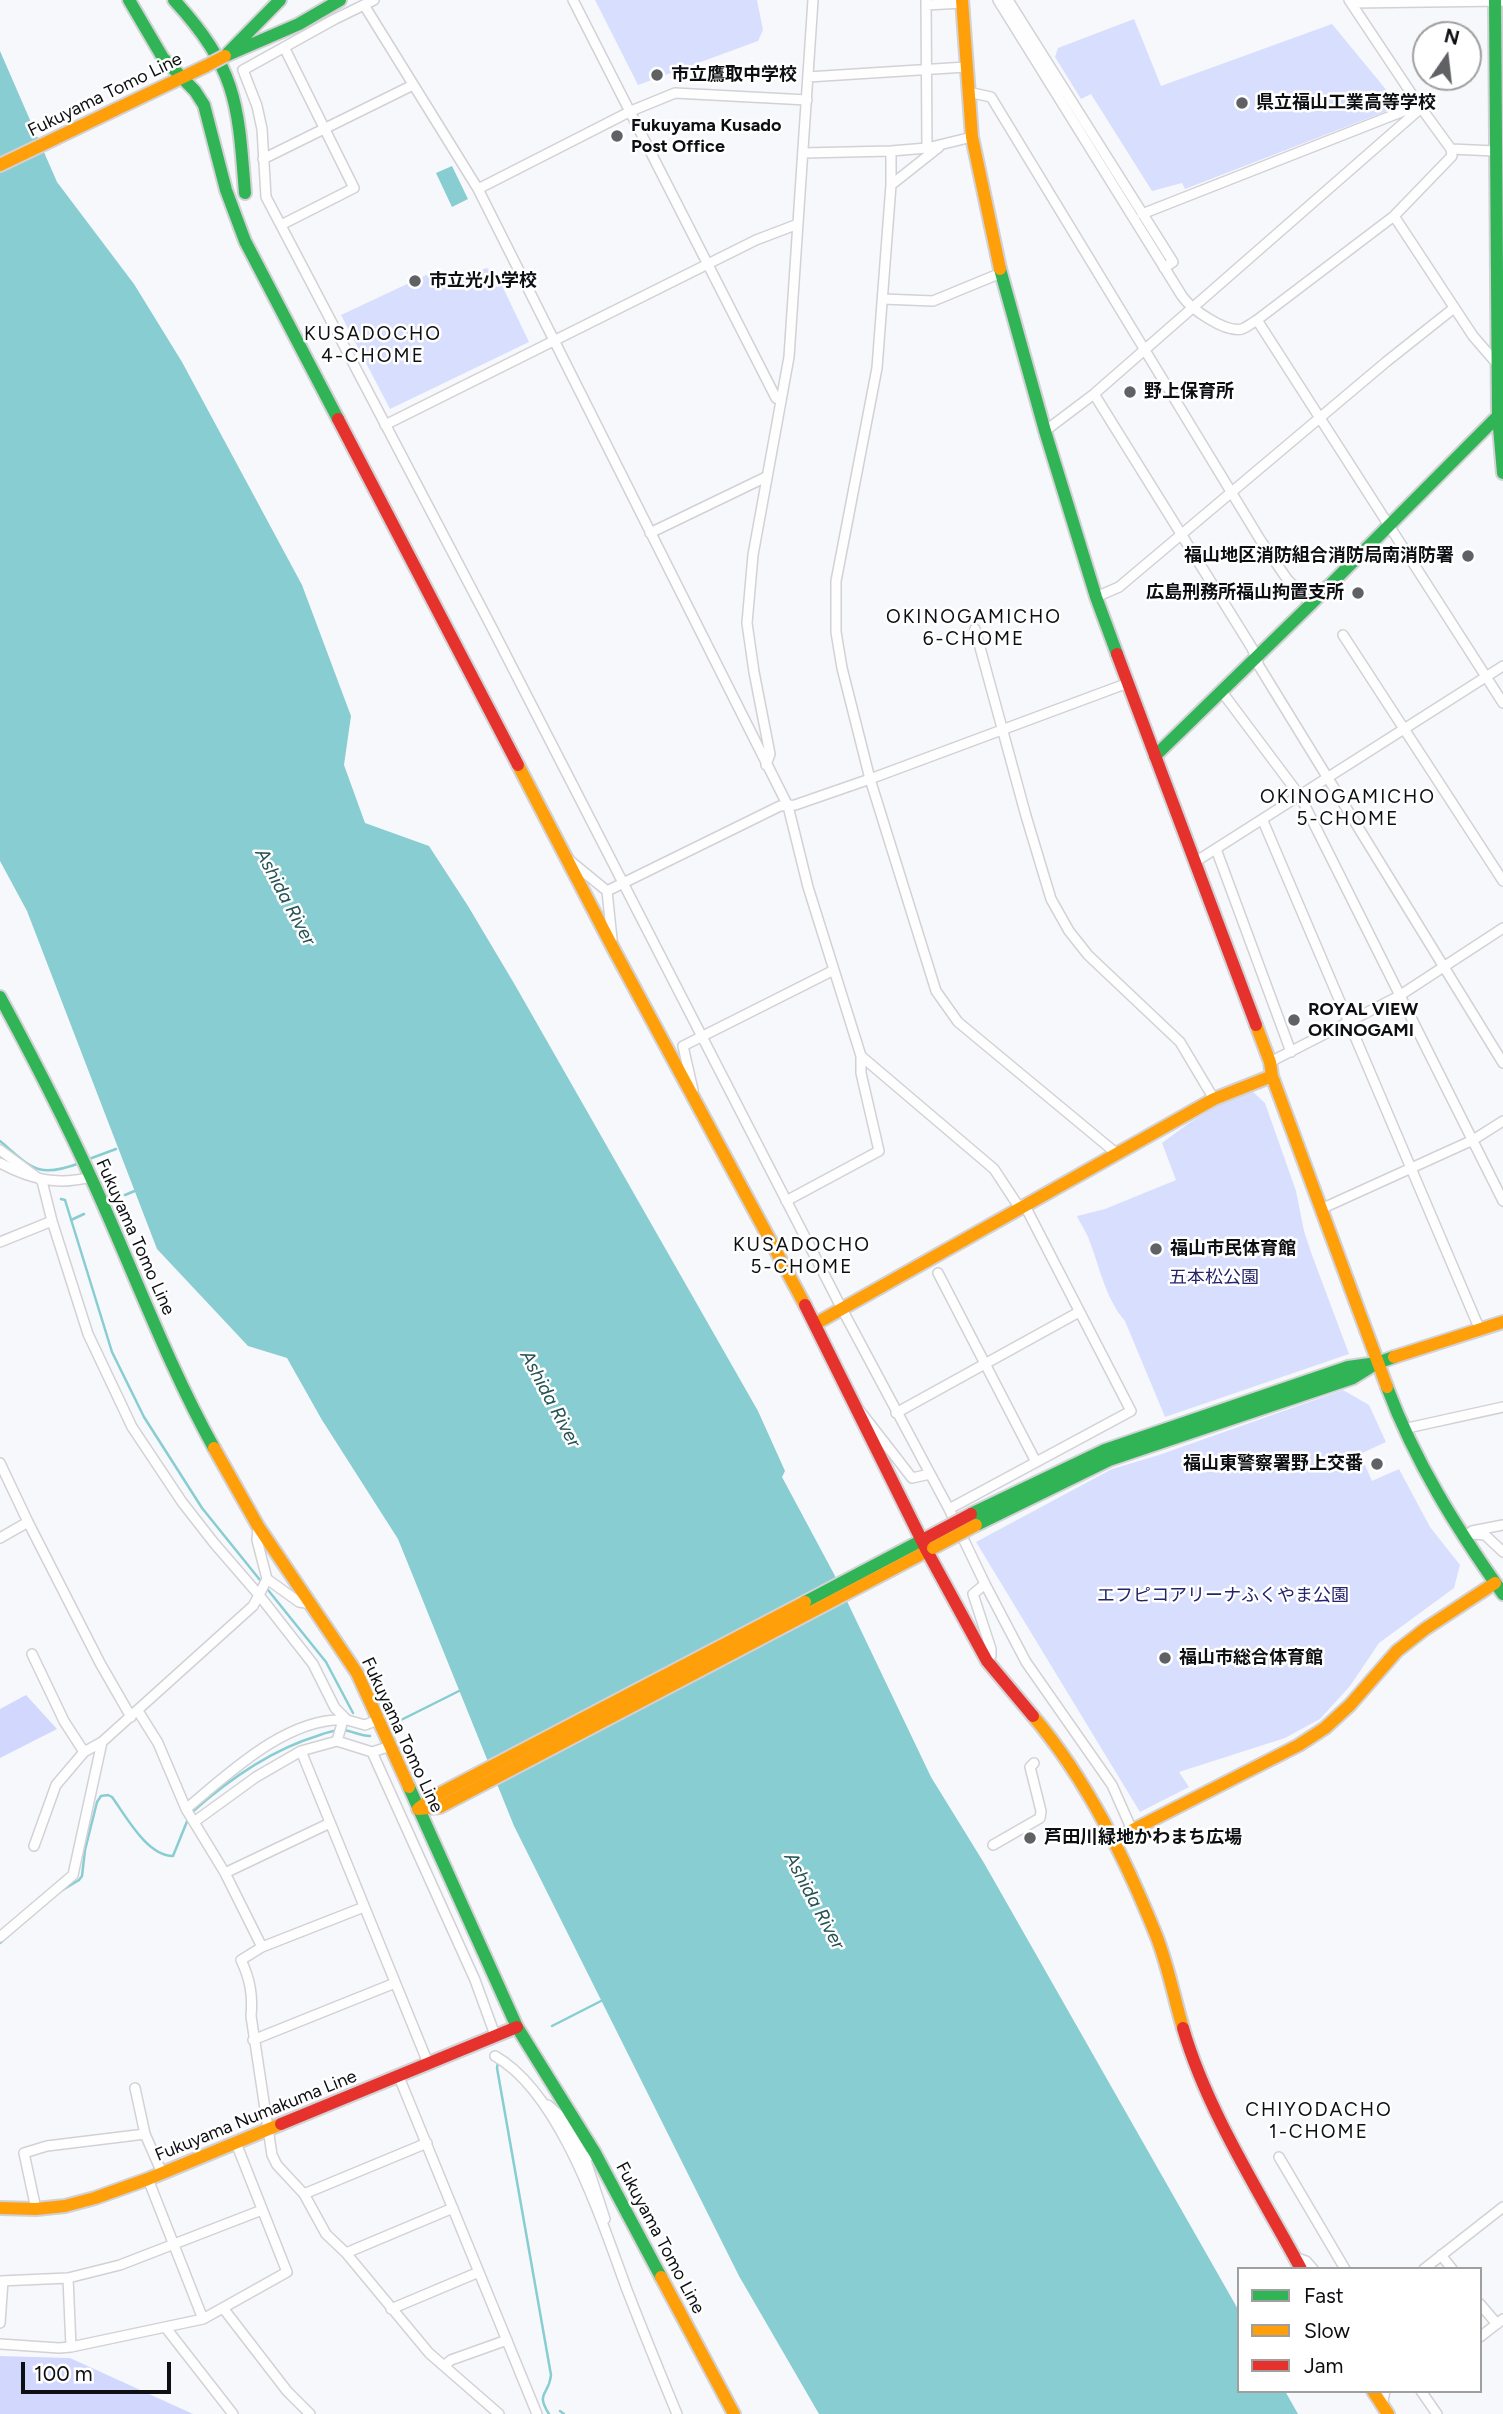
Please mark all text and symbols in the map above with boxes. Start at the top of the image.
north arrow [1412,21,1482,91]
text: N [1442,24,1462,50]
street label: Fukuyama Tomo Line [24,48,186,142]
place label: 市立鷹取中学校 [671,64,797,86]
marker: 市立鷹取中学校 [649,67,665,83]
place label: 県立福山工業高等学校 [1256,92,1436,114]
marker: 県立福山工業高等学校 [1234,95,1250,111]
place label: Fukuyama Kusado Post Office [631,115,781,158]
marker: Fukuyama Kusado Post Office [609,128,625,144]
place label: 市立光小学校 [429,270,537,292]
marker: 市立光小学校 [407,273,423,289]
district label: KUSADOCHO 4-CHOME [305,323,441,367]
place label: 野上保育所 [1144,381,1234,403]
marker: 野上保育所 [1122,384,1138,400]
place label: 福山地区消防組合消防局南消防署 [1184,545,1454,567]
marker: 福山地区消防組合消防局南消防署 [1460,548,1476,564]
place label: 広島刑務所福山拘置支所 [1146,582,1344,604]
marker: 広島刑務所福山拘置支所 [1350,585,1366,601]
district label: OKINOGAMICHO 6-CHOME [887,606,1061,650]
district label: OKINOGAMICHO 5-CHOME [1261,786,1435,830]
water label: Ashida River [250,845,320,949]
place label: ROYAL VIEW OKINOGAMI [1308,999,1418,1042]
marker: ROYAL VIEW OKINOGAMI [1286,1012,1302,1028]
street label: Fukuyama Tomo Line [91,1156,179,1318]
district label: KUSADOCHO 5-CHOME [734,1234,870,1278]
place label: 福山市民体育館 [1170,1238,1296,1260]
marker: 福山市民体育館 [1148,1241,1164,1257]
park label: 五本松公園 [1169,1267,1259,1289]
water label: Ashida River [515,1347,585,1451]
place label: 福山東警察署野上交番 [1183,1453,1363,1475]
marker: 福山東警察署野上交番 [1369,1456,1385,1472]
park label: エフピコアリーナふくやま公園 [1097,1585,1349,1607]
place label: 福山市総合体育館 [1179,1647,1323,1669]
marker: 福山市総合体育館 [1157,1650,1173,1666]
street label: Fukuyama Tomo Line [357,1654,447,1816]
place label: 芦田川緑地かわまち広場 [1044,1827,1242,1849]
marker: 芦田川緑地かわまち広場 [1022,1830,1038,1846]
water label: Ashida River [779,1849,849,1953]
street label: Fukuyama Numakuma Line [152,2066,360,2166]
district label: CHIYODACHO 1-CHOME [1246,2099,1392,2143]
street label: Fukuyama Tomo Line [611,2158,709,2318]
legend [1237,2267,1482,2393]
text: Fast [1304,2283,1344,2308]
text: Slow [1304,2318,1350,2343]
scale bar [24,2348,175,2392]
text: Jam [1304,2353,1343,2378]
text: 100 m [34,2361,93,2386]

